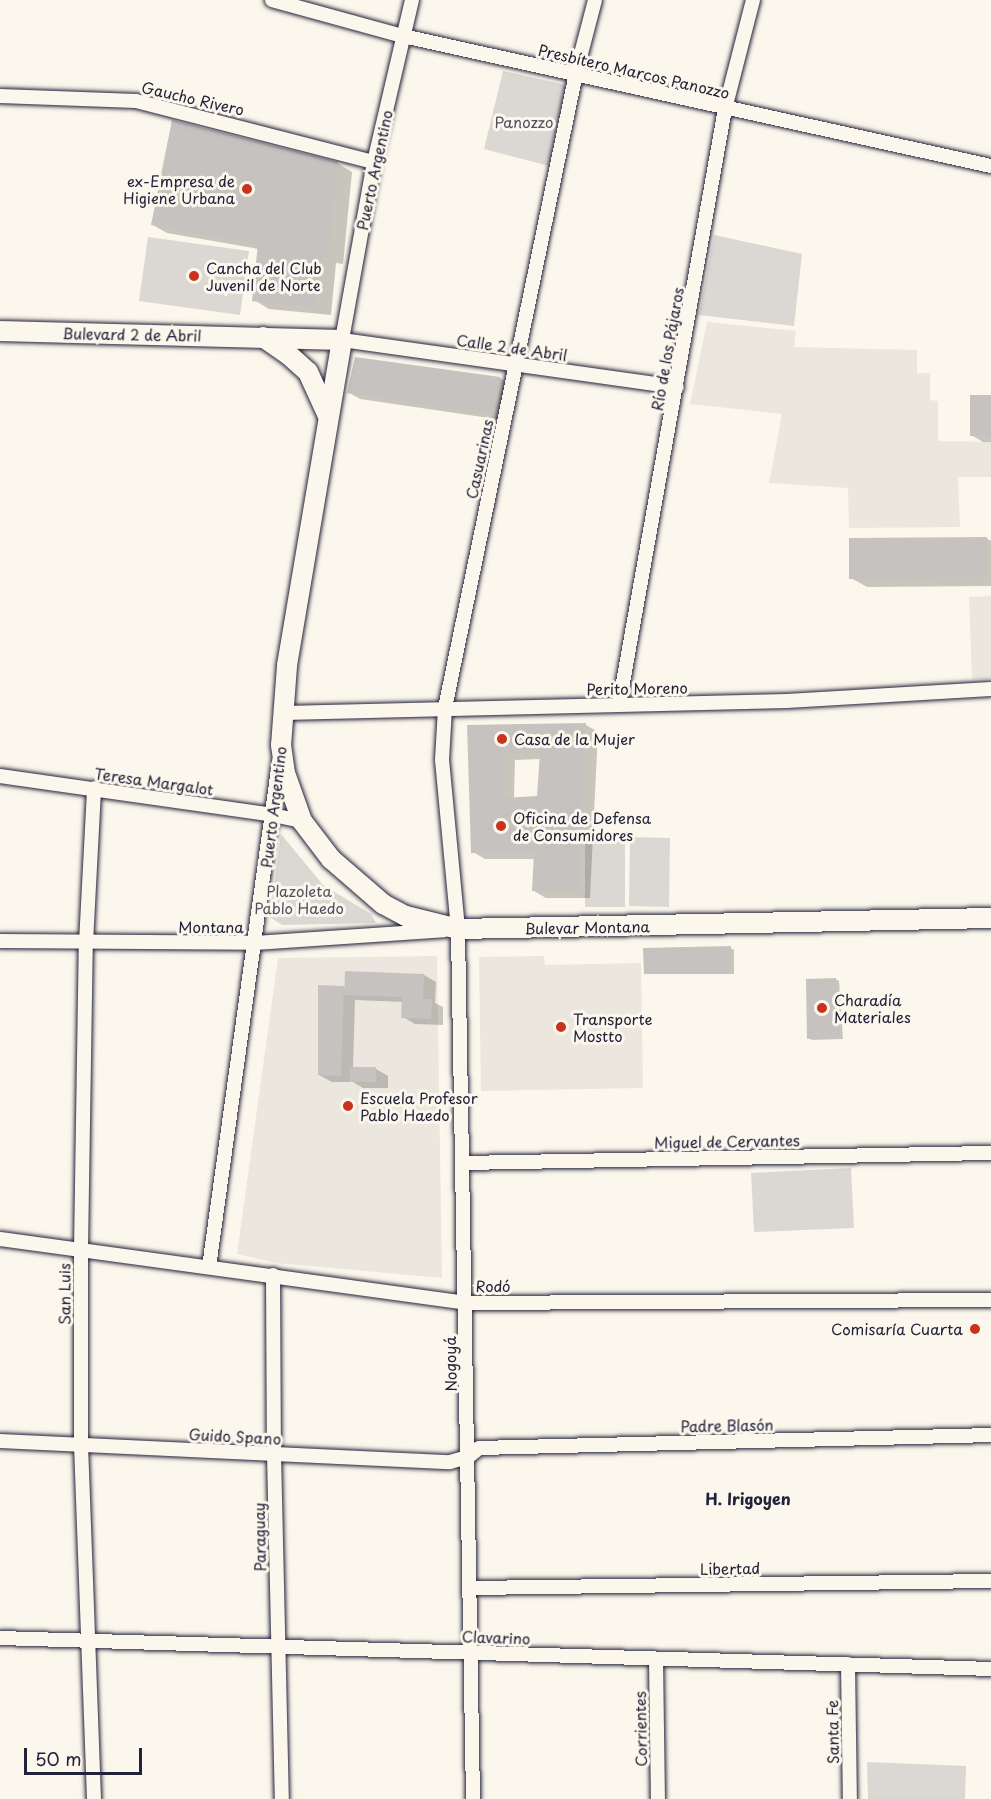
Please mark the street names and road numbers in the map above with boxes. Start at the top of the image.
street label: Presbítero Marcos Panozzo [537,40,731,102]
street label: Gaucho Rivero [139,77,247,119]
street label: Puerto Argentino [352,108,396,232]
street label: Río de los Pájaros [647,285,687,413]
street label: Bulevard 2 de Abril [61,324,203,344]
street label: Calle 2 de Abril [454,330,570,364]
street label: Casuarinas [462,418,496,500]
street label: Perito Moreno [586,678,688,698]
street label: Puerto Argentino [257,745,289,869]
street label: Teresa Margalot [93,764,215,798]
street label: Bulevar Montana [524,917,650,937]
street label: Montana [178,918,244,936]
street label: Miguel de Cervantes [653,1131,801,1151]
street label: San Luis [55,1264,73,1324]
street label: Rodó [475,1277,511,1295]
street label: Nogoyá [441,1336,459,1392]
street label: Padre Blasón [680,1415,774,1435]
street label: Guido Spano [189,1425,281,1447]
street label: Paraguay [249,1502,269,1572]
street label: Libertad [700,1558,760,1578]
street label: Clavarino [461,1627,531,1647]
street label: Corrientes [630,1691,650,1767]
street label: Santa Fe [822,1700,842,1764]

